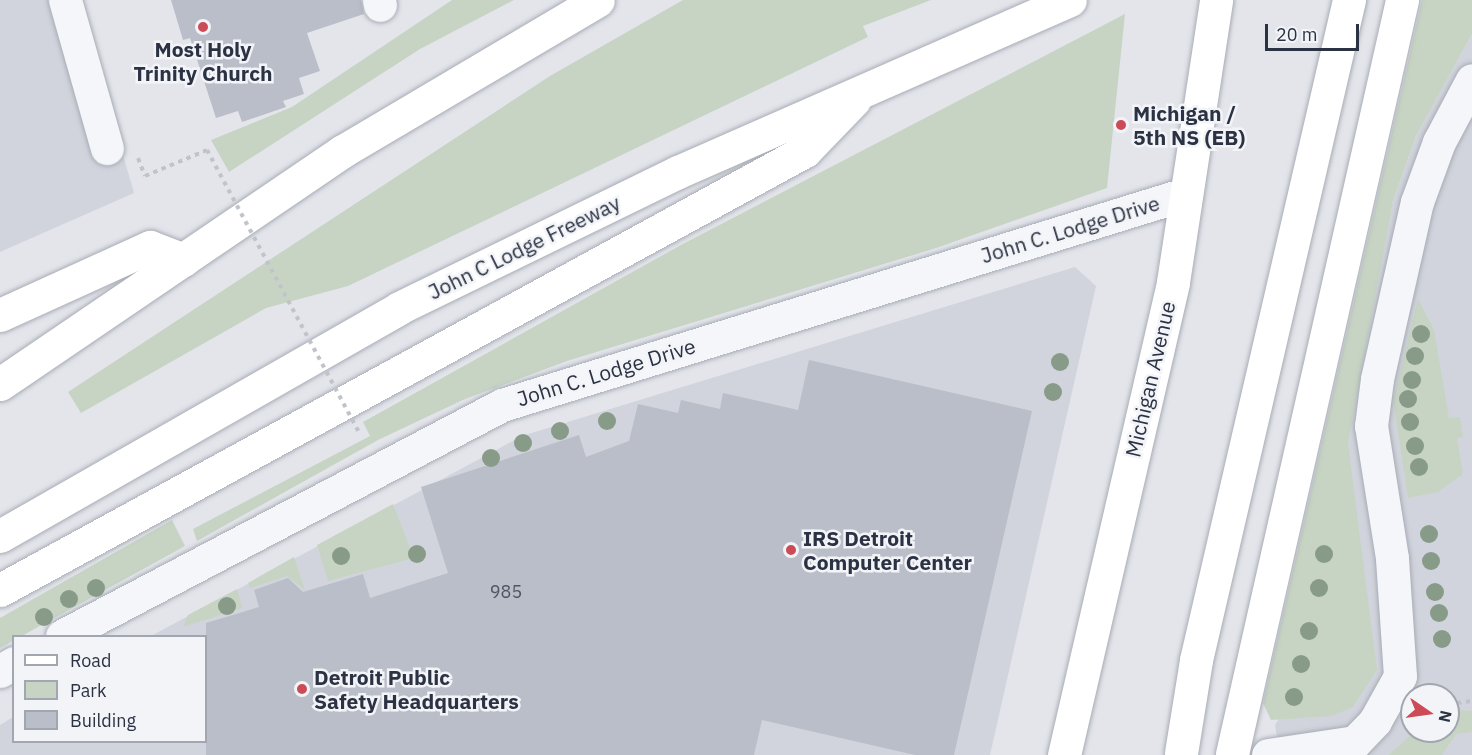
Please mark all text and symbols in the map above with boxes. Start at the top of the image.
scale bar [1268,12,1362,50]
marker: Most Holy Trinity Church [196,20,210,34]
text: 20 m [1276,23,1318,46]
place label: Most Holy Trinity Church [134,36,272,86]
place label: Michigan / 5th NS (EB) [1133,100,1245,150]
marker: Michigan / 5th NS (EB) [1114,118,1128,132]
street label: John C Lodge Freeway [424,190,624,304]
street label: John C. Lodge Drive [978,190,1162,268]
street label: Michigan Avenue [1120,299,1180,459]
street label: John C. Lodge Drive [514,333,698,411]
place label: IRS Detroit Computer Center [803,525,972,575]
marker: IRS Detroit Computer Center [784,543,798,557]
house number: 985 [490,581,522,603]
legend [12,635,207,743]
text: Road [70,649,111,672]
place label: Detroit Public Safety Headquarters [314,664,519,714]
text: Park [70,679,106,702]
marker: Detroit Public Safety Headquarters [295,682,309,696]
north arrow [1400,683,1460,743]
text: Building [70,709,136,732]
text: N [1435,709,1457,724]

